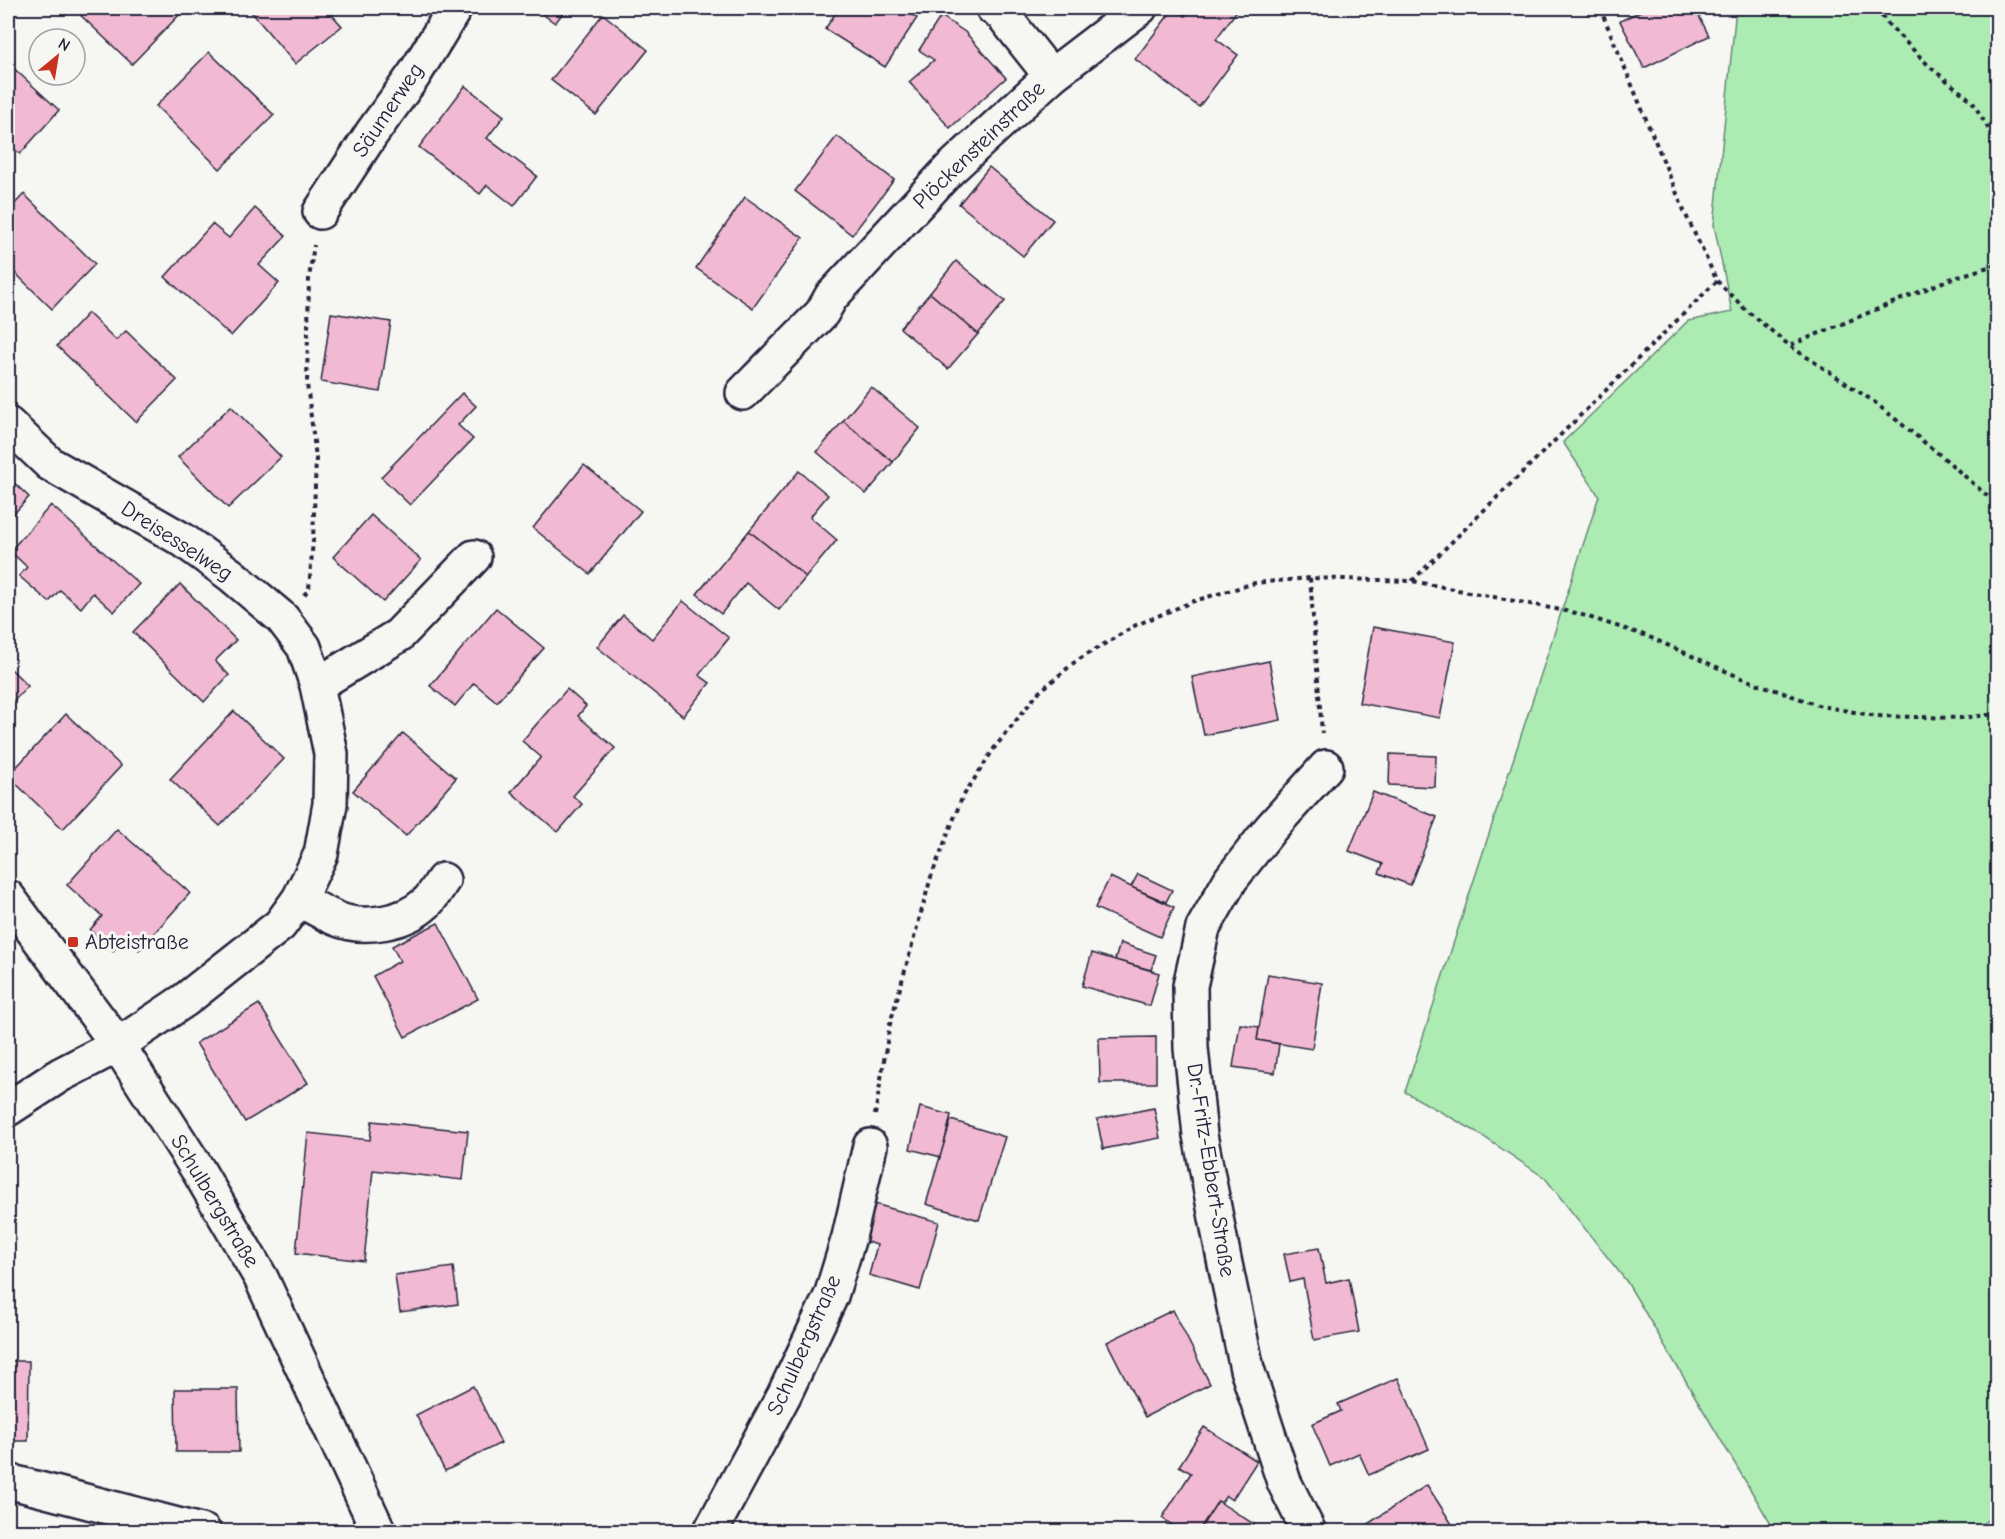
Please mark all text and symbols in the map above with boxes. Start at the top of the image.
north arrow [27,27,87,87]
text: N [55,34,73,55]
street label: Säumerweg [347,58,429,162]
street label: Plöckensteinstraße [908,75,1050,215]
street label: Dreisesselweg [116,495,238,587]
place label: Abteistraße [85,929,189,955]
marker: Abteistraße [66,935,80,949]
street label: Dr.-Fritz-Ebbert-Straße [1181,1061,1241,1279]
street label: Schulbergstraße [165,1130,265,1272]
street label: Schulbergstraße [761,1271,847,1419]

